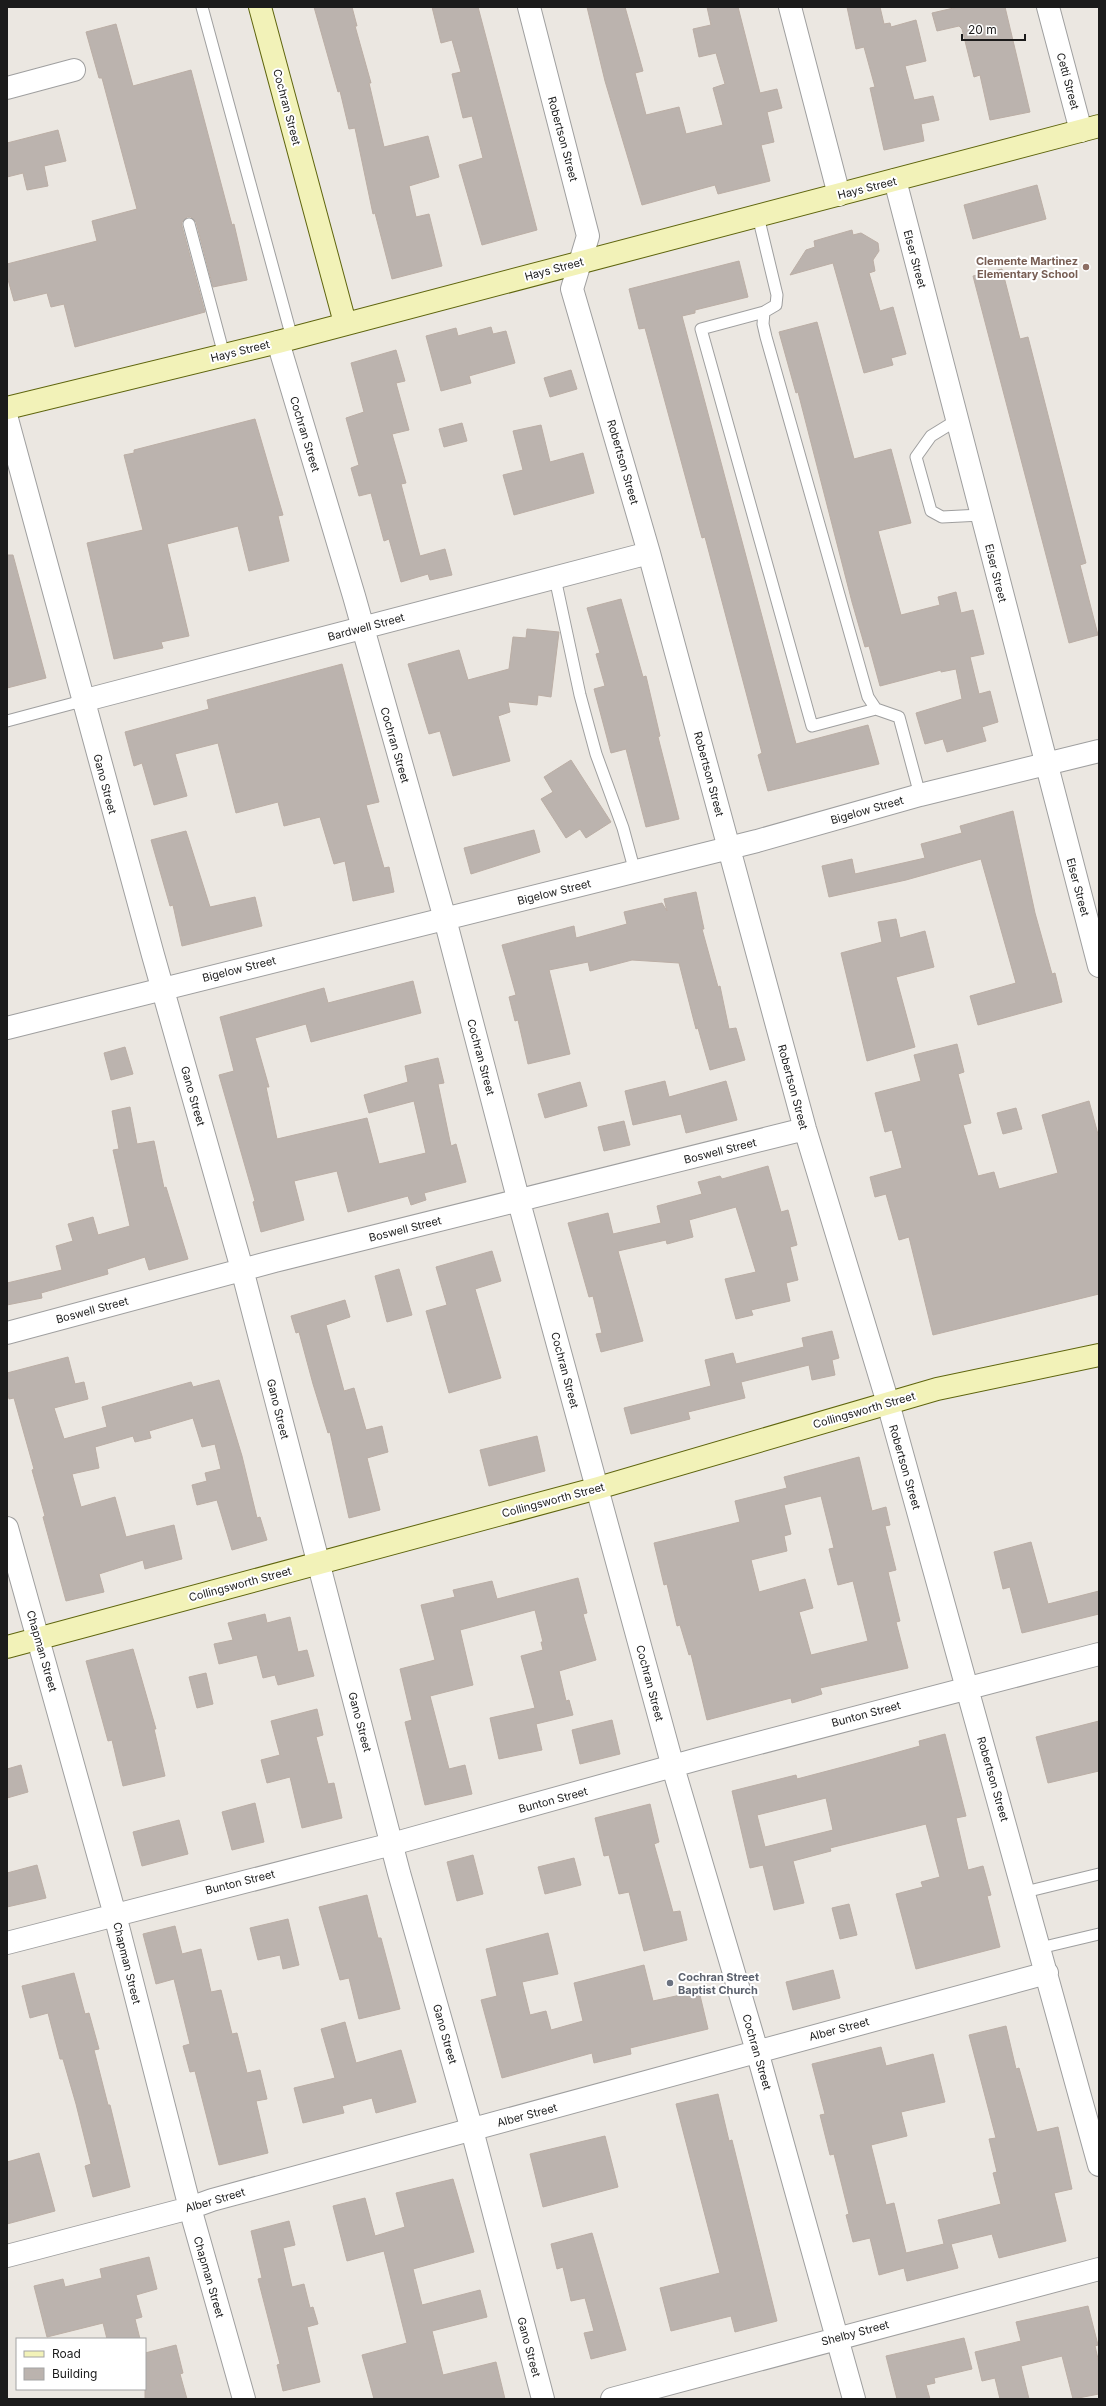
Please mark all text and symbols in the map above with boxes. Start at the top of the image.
scale bar [962,16,1025,42]
text: 20 m [968,22,997,37]
street label: Cetti Street [1054,51,1082,111]
street label: Cochran Street [270,67,304,147]
street label: Robertson Street [545,95,581,183]
street label: Hays Street [836,174,898,202]
street label: Elser Street [901,228,930,290]
street label: Hays Street [523,254,585,284]
place label: Clemente Martinez Elementary School [976,254,1078,281]
marker: Clemente Martinez Elementary School [1081,262,1091,272]
street label: Hays Street [209,337,271,365]
street label: Cochran Street [287,394,323,474]
street label: Robertson Street [604,418,642,506]
street label: Elser Street [982,542,1010,604]
street label: Bardwell Street [326,610,406,644]
street label: Cochran Street [377,705,413,785]
street label: Robertson Street [691,730,727,818]
street label: Gano Street [90,752,120,816]
street label: Bigelow Street [829,793,905,827]
street label: Elser Street [1064,856,1093,918]
street label: Bigelow Street [516,876,593,908]
street label: Bigelow Street [201,953,278,985]
street label: Cochran Street [464,1017,498,1097]
street label: Robertson Street [775,1043,811,1131]
street label: Gano Street [178,1064,208,1128]
street label: Boswell Street [682,1135,758,1167]
street label: Boswell Street [367,1213,443,1245]
street label: Boswell Street [54,1294,130,1326]
street label: Cochran Street [548,1330,582,1410]
street label: Gano Street [264,1377,292,1441]
street label: Collingsworth Street [811,1389,917,1431]
street label: Robertson Street [886,1423,924,1511]
street label: Collingsworth Street [500,1479,606,1520]
street label: Collingsworth Street [187,1563,293,1604]
street label: Chapman Street [24,1609,60,1694]
street label: Cochran Street [633,1643,667,1723]
street label: Gano Street [345,1690,375,1754]
street label: Bunton Street [830,1698,902,1730]
street label: Robertson Street [974,1735,1012,1823]
street label: Bunton Street [517,1784,589,1816]
street label: Bunton Street [204,1867,276,1897]
street label: Chapman Street [110,1921,144,2006]
place label: Cochran Street Baptist Church [678,1970,759,1997]
marker: Cochran Street Baptist Church [665,1978,675,1988]
street label: Gano Street [430,2002,460,2066]
street label: Cochran Street [739,2012,775,2092]
street label: Alber Street [807,2014,871,2044]
street label: Alber Street [495,2100,559,2130]
street label: Alber Street [183,2185,247,2215]
street label: Chapman Street [191,2235,227,2320]
street label: Gano Street [514,2315,544,2379]
street label: Shelby Street [820,2317,891,2349]
legend [16,2338,146,2390]
text: Road [52,2346,81,2361]
text: Building [52,2366,97,2381]

